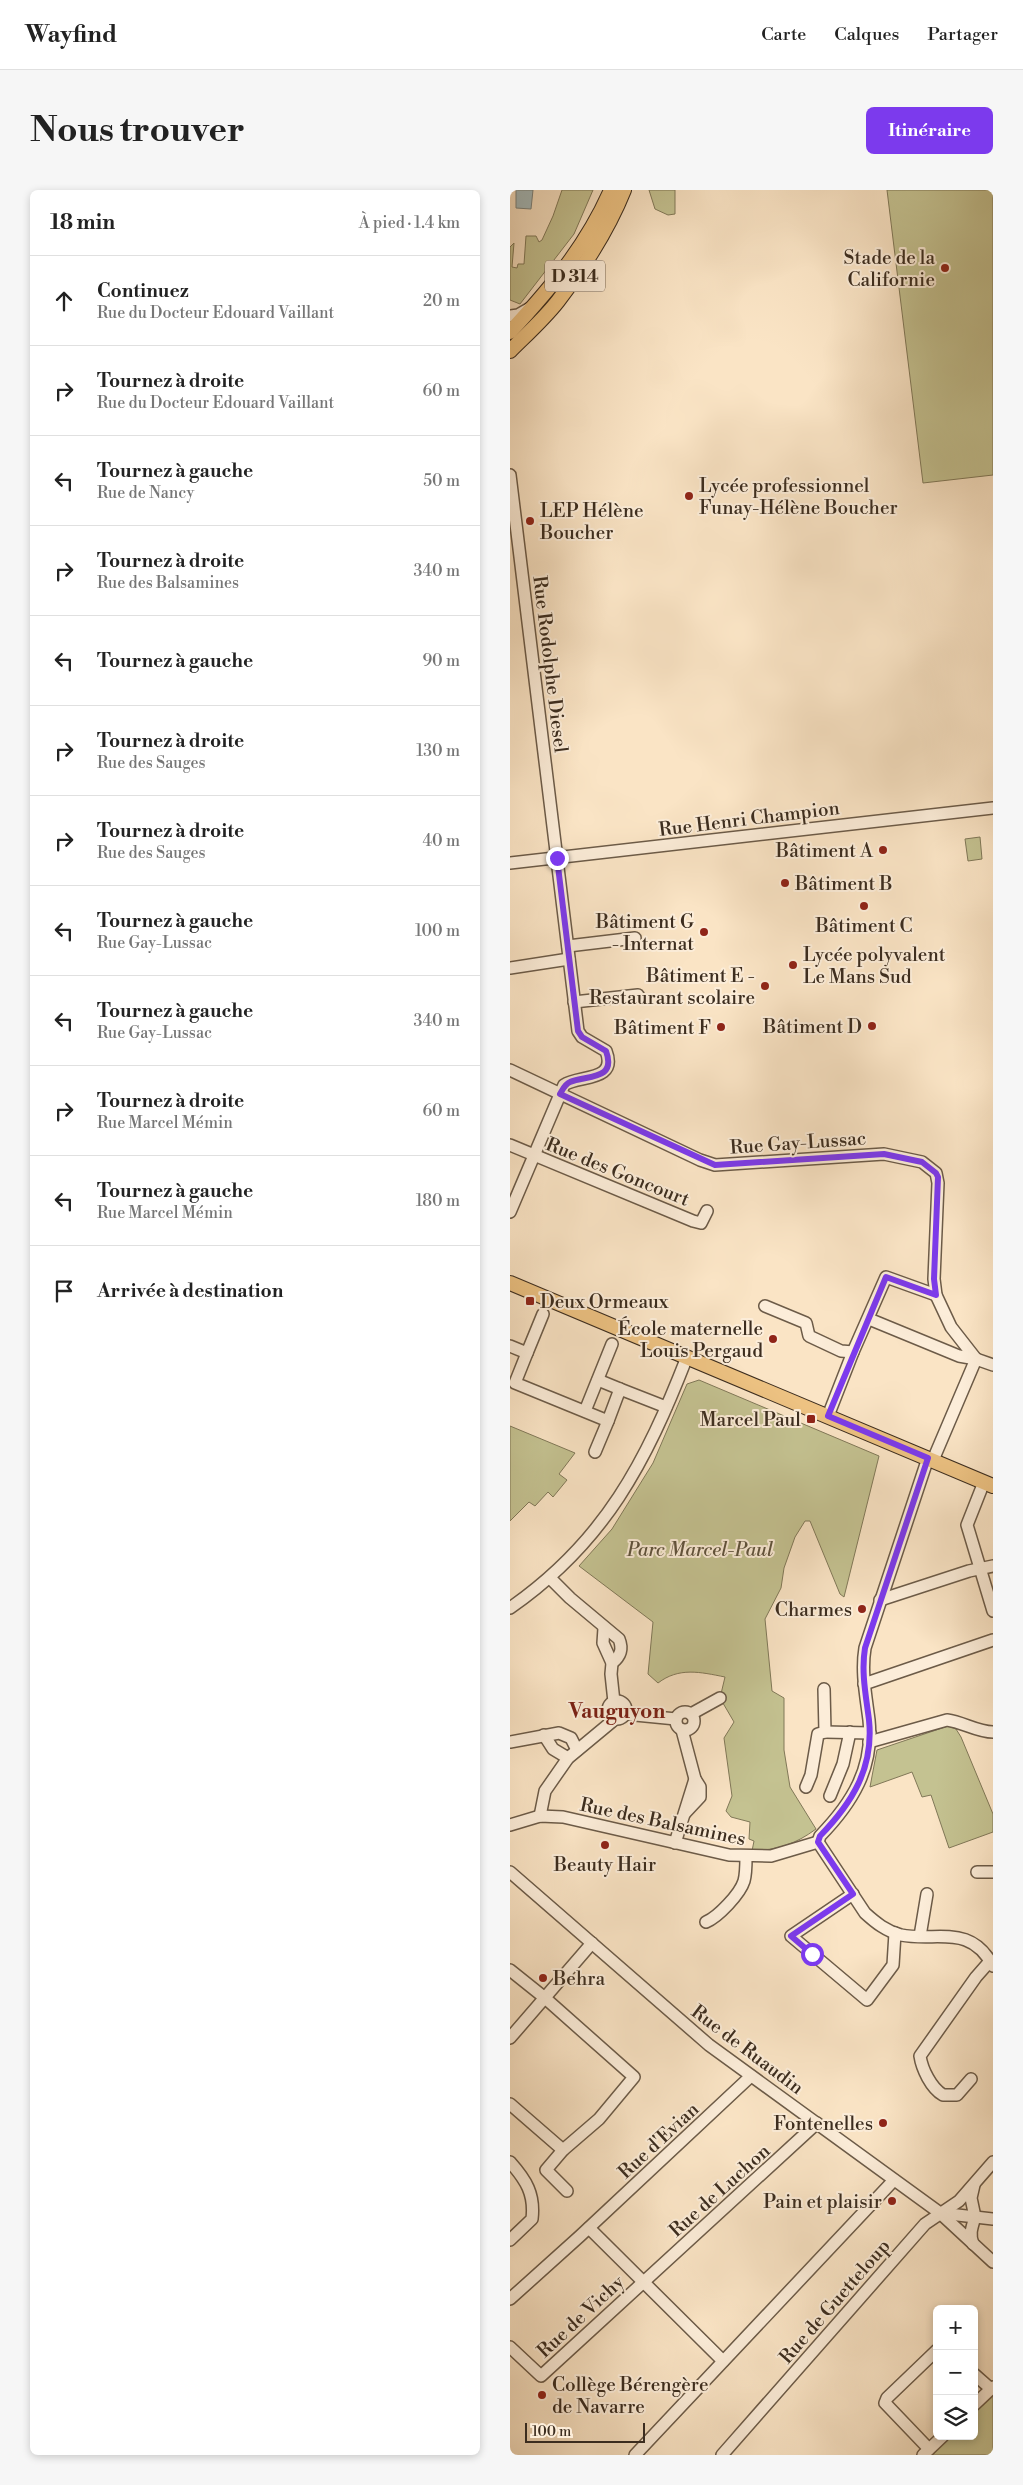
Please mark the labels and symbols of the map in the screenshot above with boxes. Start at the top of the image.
place label: Stade de la Californie [844,246,935,292]
road number: D 314 [545,260,605,292]
marker: Stade de la Californie [939,262,951,274]
place label: Lycée professionnel Funay-Hélène Boucher [699,474,898,520]
marker: Lycée professionnel Funay-Hélène Boucher [683,490,695,502]
place label: LEP Hélène Boucher [539,499,644,545]
marker: LEP Hélène Boucher [524,515,536,527]
street label: Rue Rodolphe Diesel [527,574,573,754]
street label: Rue Henri Champion [657,796,841,842]
place label: Bâtiment A [775,839,874,863]
marker: Bâtiment A [877,844,889,856]
route end [546,847,569,870]
place label: Bâtiment B [794,872,893,896]
marker: Bâtiment B [779,877,791,889]
marker: Bâtiment C [858,900,870,912]
place label: Bâtiment G - Internat [595,910,694,956]
place label: Bâtiment C [814,914,913,938]
marker: Bâtiment G - Internat [698,926,710,938]
place label: Lycée polyvalent Le Mans Sud [803,943,946,989]
marker: Lycée polyvalent Le Mans Sud [787,959,799,971]
place label: Bâtiment E - Restaurant scolaire [589,964,755,1010]
marker: Bâtiment E - Restaurant scolaire [759,980,771,992]
place label: Bâtiment D [762,1015,862,1039]
place label: Bâtiment F [613,1016,711,1040]
marker: Bâtiment D [866,1020,878,1032]
marker: Bâtiment F [715,1021,727,1033]
street label: Rue Gay-Lussac [729,1126,867,1160]
street label: Rue des Goncourt [542,1132,693,1212]
place label: Deux Ormeaux [540,1290,669,1314]
marker: Deux Ormeaux [524,1295,536,1307]
place label: École maternelle Louis Pergaud [618,1316,763,1363]
marker: École maternelle Louis Pergaud [767,1333,779,1345]
place label: Marcel Paul [700,1408,801,1432]
marker: Marcel Paul [805,1413,817,1425]
park label: Parc Marcel-Paul [626,1538,773,1562]
place label: Charmes [775,1598,852,1622]
marker: Charmes [856,1603,868,1615]
district label: Vauguyon [568,1699,665,1725]
street label: Rue des Balsamines [578,1793,748,1851]
marker: Beauty Hair [599,1839,611,1851]
place label: Beauty Hair [553,1853,656,1877]
route start [801,1943,824,1966]
place label: Behra [552,1967,605,1991]
marker: Behra [537,1972,549,1984]
street label: Rue de Ruaudin [686,2000,808,2100]
street label: Rue d'Evian [613,2097,704,2184]
place label: Fontenelles [774,2112,873,2136]
marker: Fontenelles [877,2117,889,2129]
street label: Rue de Luchon [664,2139,775,2242]
place label: Pain et plaisir [763,2190,882,2214]
marker: Pain et plaisir [886,2195,898,2207]
street label: Rue de Guetteloup [774,2234,895,2369]
street label: Rue de Vichy [532,2270,630,2363]
place label: Collège Bérengère de Navarre [552,2373,709,2419]
marker: Collège Bérengère de Navarre [536,2389,548,2401]
scale bar [525,2420,645,2443]

